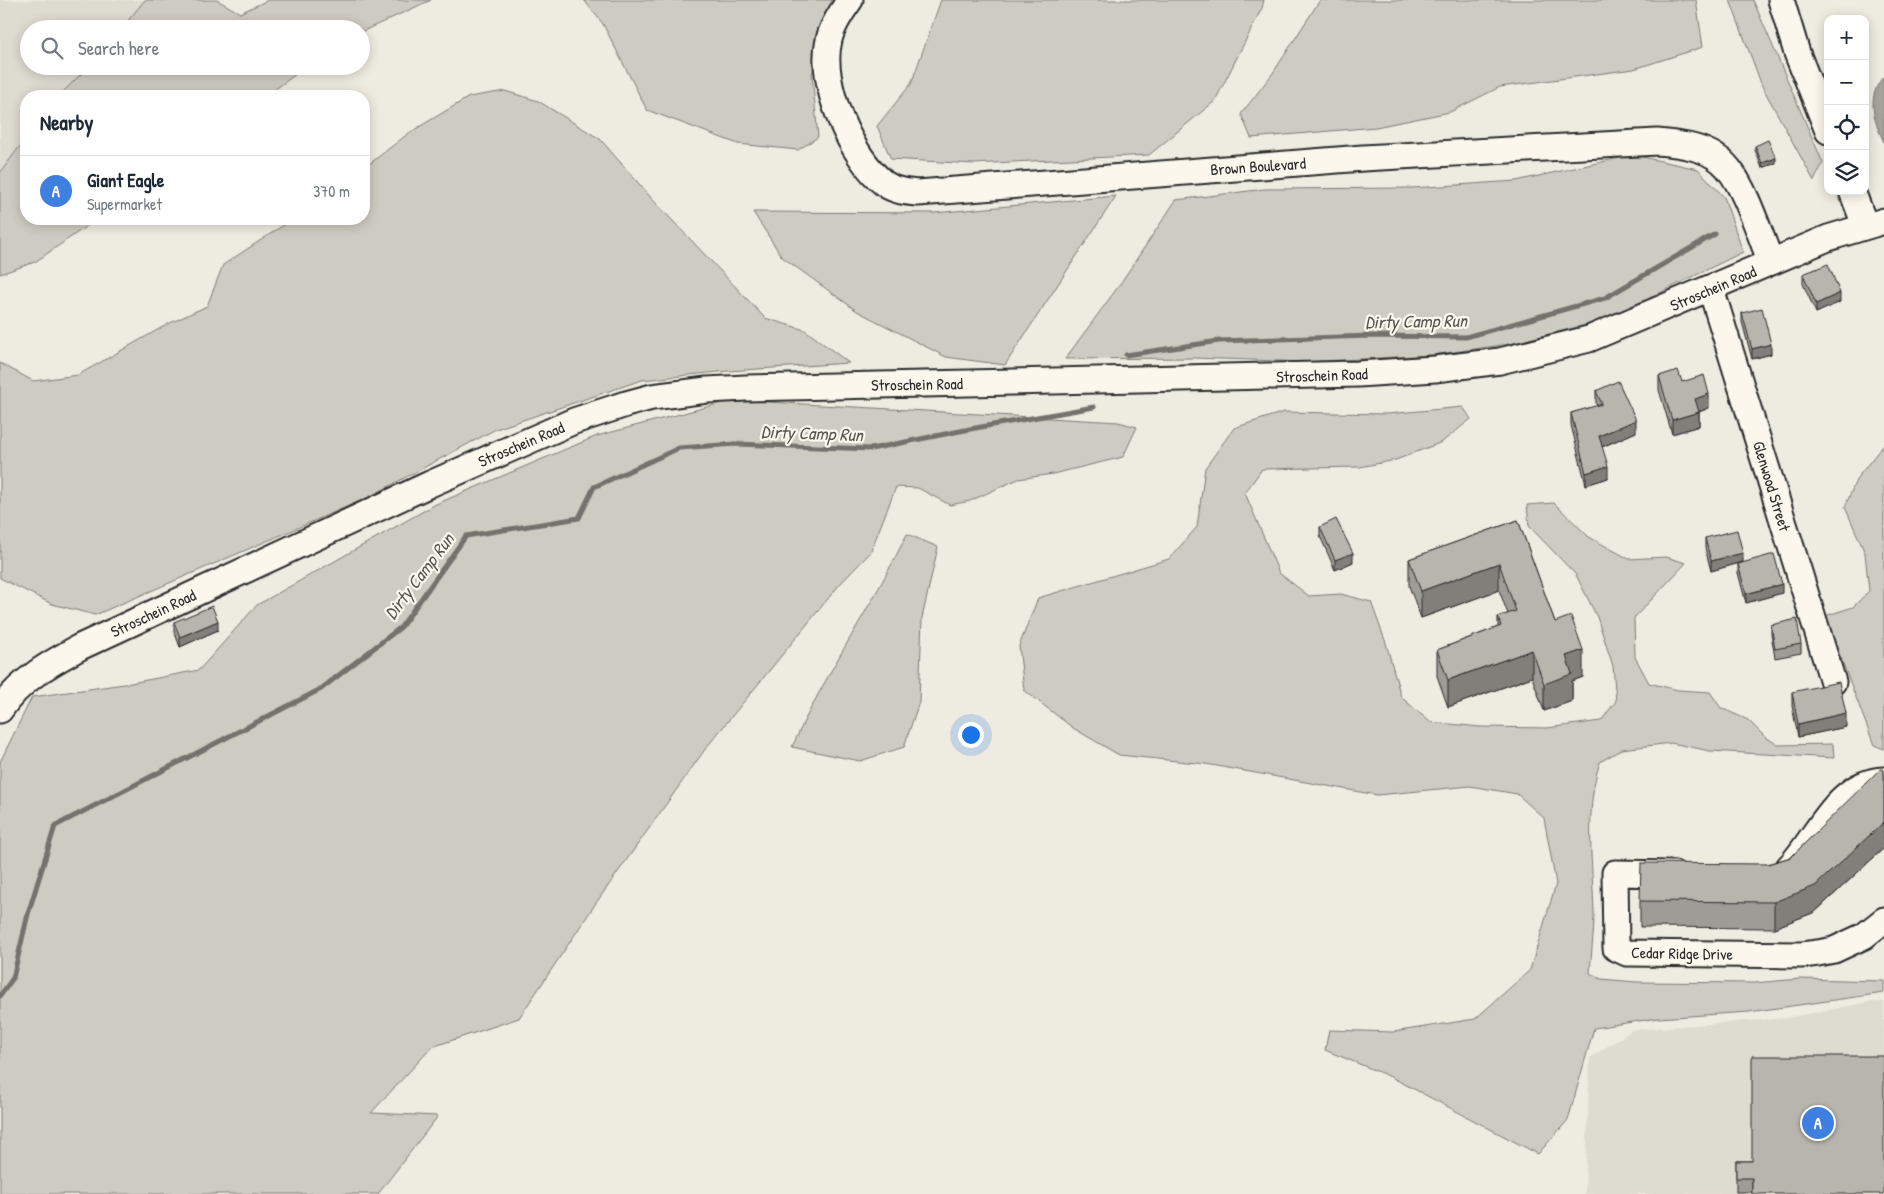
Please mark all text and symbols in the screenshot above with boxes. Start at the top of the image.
map controls [1824,15,1869,195]
button: + [1824,15,1869,60]
search box [20,20,370,75]
icon: search [38,34,66,62]
text: Search here [78,35,159,61]
button: − [1824,60,1869,105]
button: locate [1824,105,1869,150]
text: Nearby [40,108,93,137]
button: layers [1824,150,1869,195]
street label: Brown Boulevard [1209,152,1307,180]
text: Giant Eagle [87,167,164,193]
text: A [52,180,60,202]
text: 370 m [313,180,350,202]
text: Supermarket [87,193,162,215]
street label: Stroschein Road [1667,260,1759,316]
water label: Dirty Camp Run [1365,308,1469,334]
street label: Stroschein Road [1276,362,1368,388]
street label: Stroschein Road [871,372,963,396]
street label: Stroschein Road [475,416,567,472]
water label: Dirty Camp Run [761,419,865,447]
street label: Glenwood Street [1748,438,1796,534]
water label: Dirty Camp Run [378,526,461,624]
street label: Stroschein Road [107,584,199,642]
your location [958,722,984,748]
street label: Cedar Ridge Drive [1631,941,1734,965]
pin: A [1802,1104,1834,1142]

